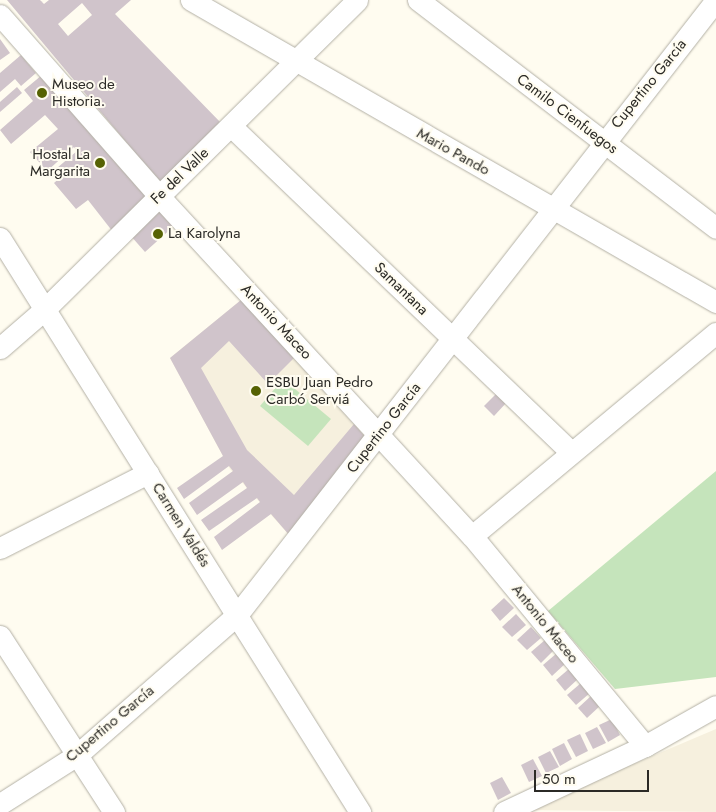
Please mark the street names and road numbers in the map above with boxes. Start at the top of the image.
street label: Cupertino García [607,36,691,132]
street label: Camilo Cienfuegos [513,70,621,158]
street label: Mario Pando [413,125,493,179]
street label: Fe del Valle [147,144,213,208]
street label: Samantana [370,259,432,319]
street label: Antonio Maceo [237,281,315,363]
street label: Cupertino García [343,379,425,477]
street label: Carmen Valdés [148,480,214,570]
street label: Antonio Maceo [508,581,582,667]
street label: Cupertino García [62,682,158,766]

